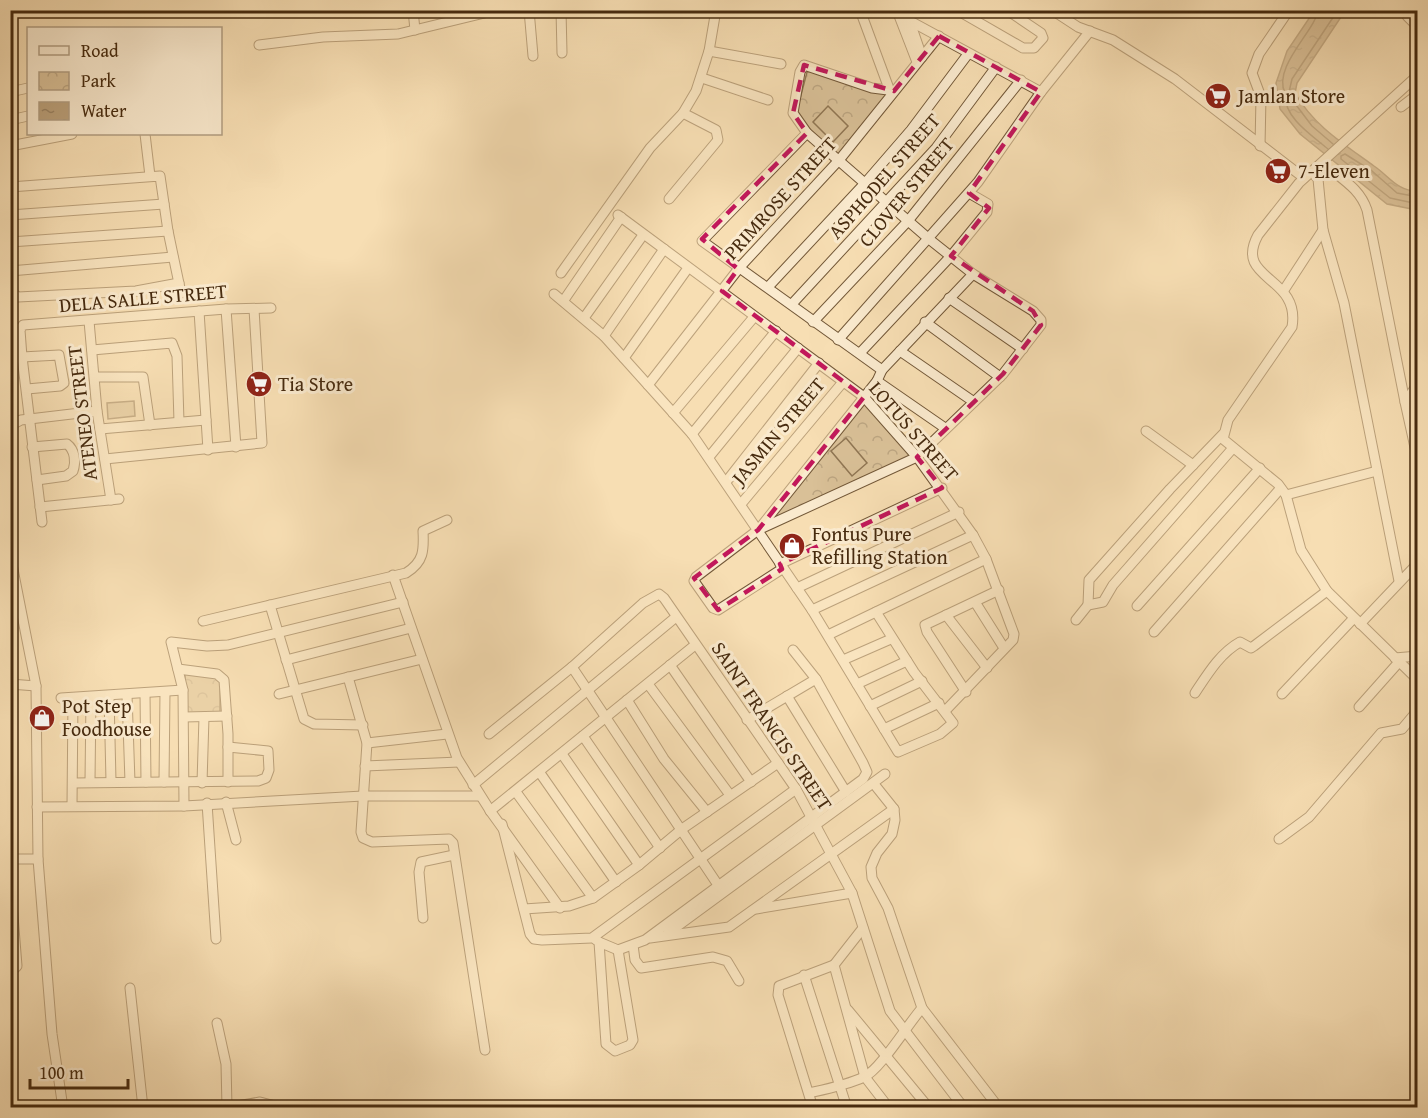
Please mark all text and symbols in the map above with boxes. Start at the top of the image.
legend [27,27,222,135]
text: Road [81,37,119,64]
text: Park [81,67,117,94]
supermarket icon: Jamlan Store [1203,81,1233,111]
place label: Jamlan Store [1235,81,1345,110]
text: Water [81,97,127,124]
street label: ASPHODEL STREET [821,106,947,245]
street label: PRIMROSE STREET [716,130,843,266]
street label: CLOVER STREET [851,131,960,253]
supermarket icon: 7-Eleven [1263,156,1293,186]
place label: 7-Eleven [1298,156,1370,185]
street label: DELA SALLE STREET [58,276,228,319]
street label: ATENEO STREET [59,344,104,482]
supermarket icon: Tia Store [244,369,274,399]
place label: Tia Store [278,369,353,398]
street label: JASMIN STREET [722,371,831,493]
street label: LOTUS STREET [863,374,966,487]
place label: Fontus Pure Refilling Station [812,519,948,571]
shop icon: Fontus Pure Refilling Station [777,531,807,561]
street label: SAINT FRANCIS STREET [705,635,840,816]
place label: Pot Step Foodhouse [62,691,152,743]
shop icon: Pot Step Foodhouse [27,703,57,733]
scale bar [30,1052,128,1090]
text: 100 m [39,1059,84,1086]

